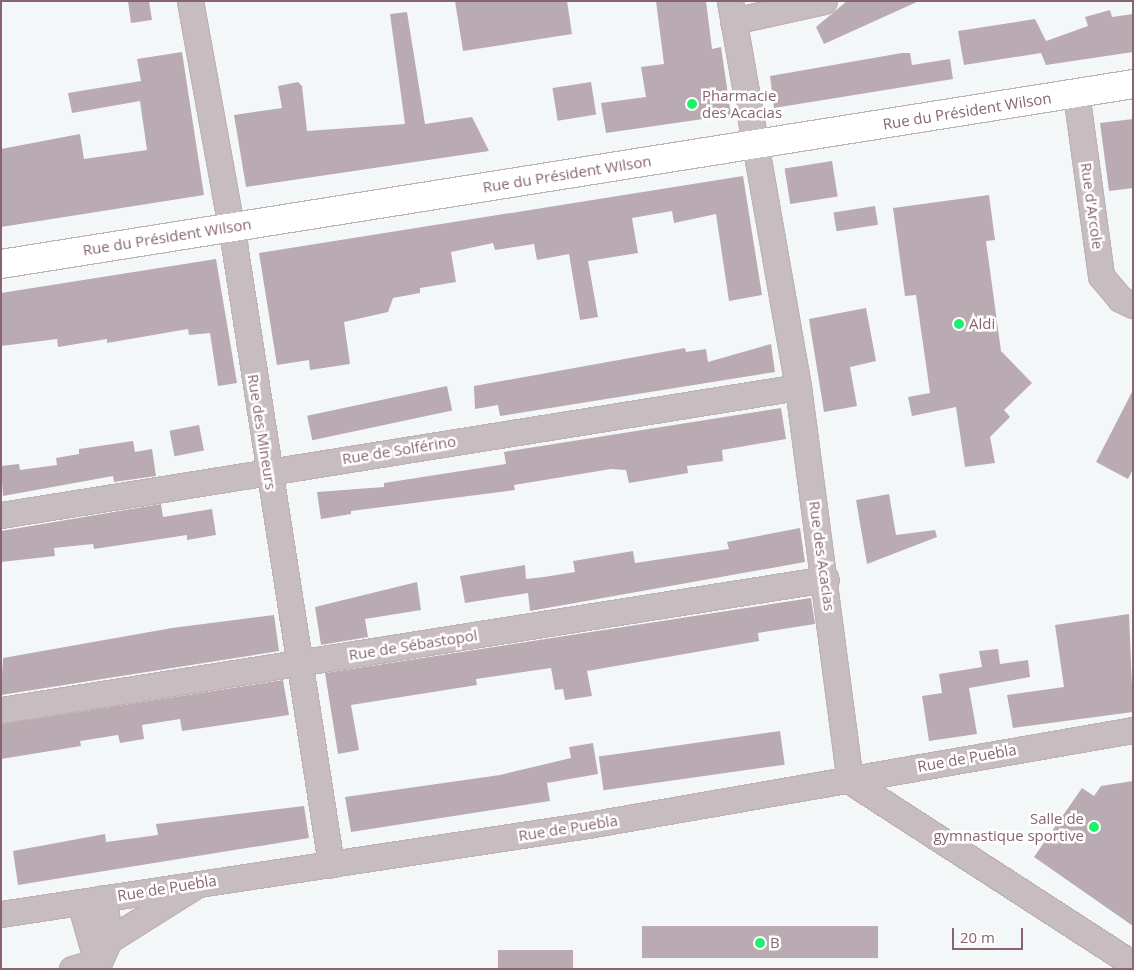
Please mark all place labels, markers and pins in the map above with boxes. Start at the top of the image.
place label: Pharmacie des Acacias [702,86,782,121]
marker: Pharmacie des Acacias [686,98,698,110]
place label: Aldi [969,315,995,333]
marker: Aldi [953,318,965,330]
place label: Salle de gymnastique sportive [933,809,1084,844]
marker: Salle de gymnastique sportive [1088,821,1100,833]
place label: B [770,934,780,952]
marker: B [754,937,766,949]

